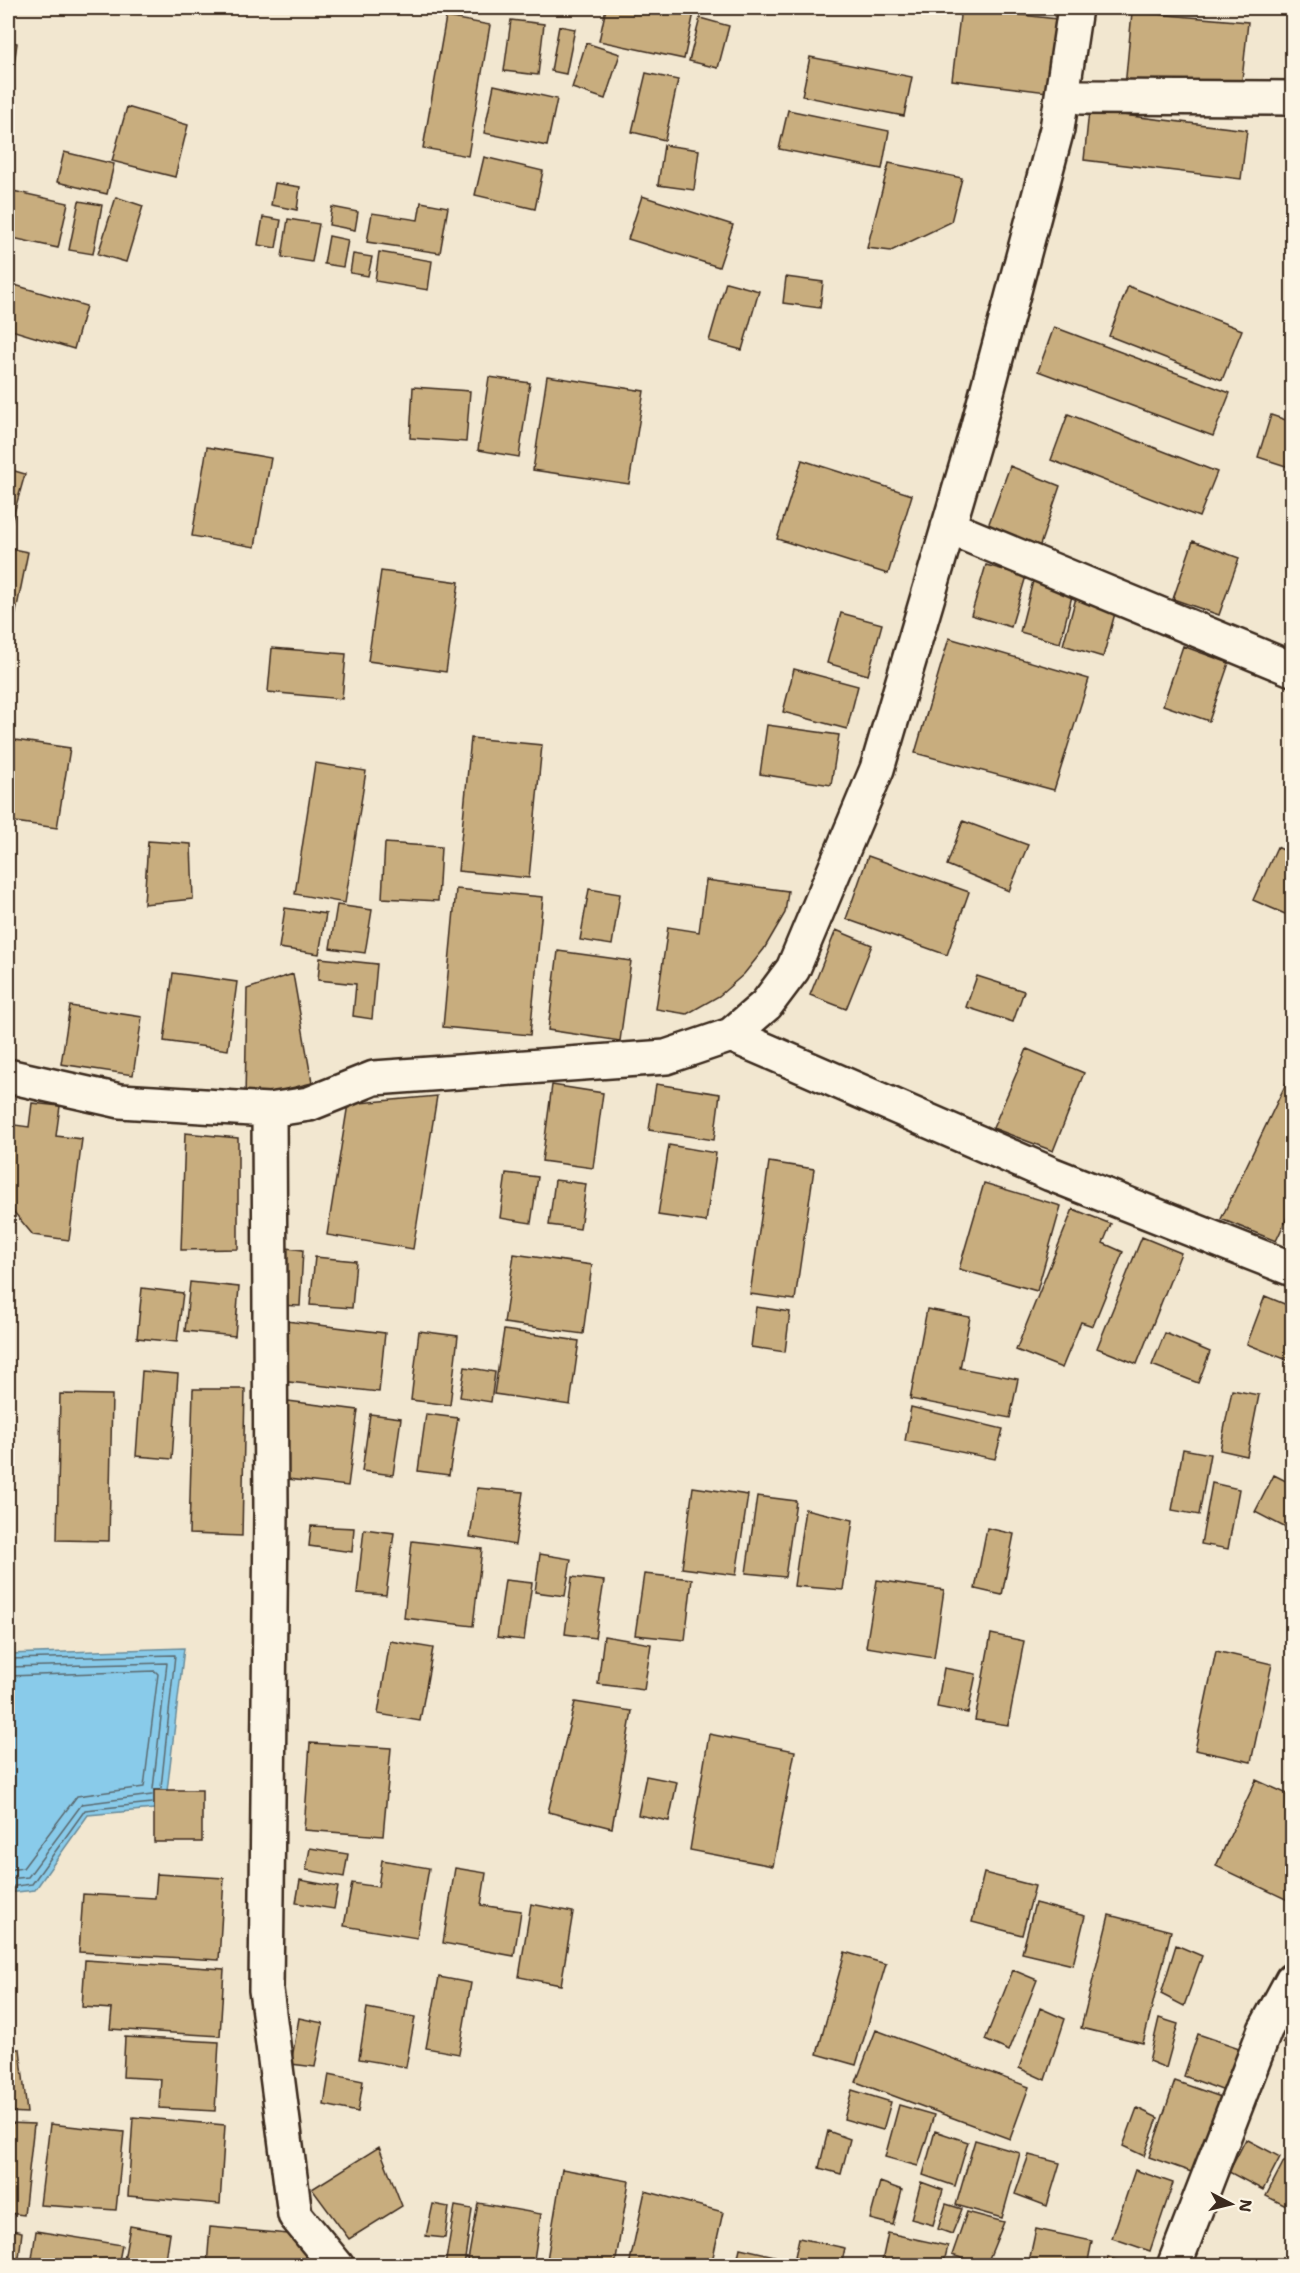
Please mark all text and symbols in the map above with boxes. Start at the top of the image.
north arrow [1201,2174,1261,2234]
text: N [1234,2198,1257,2213]

